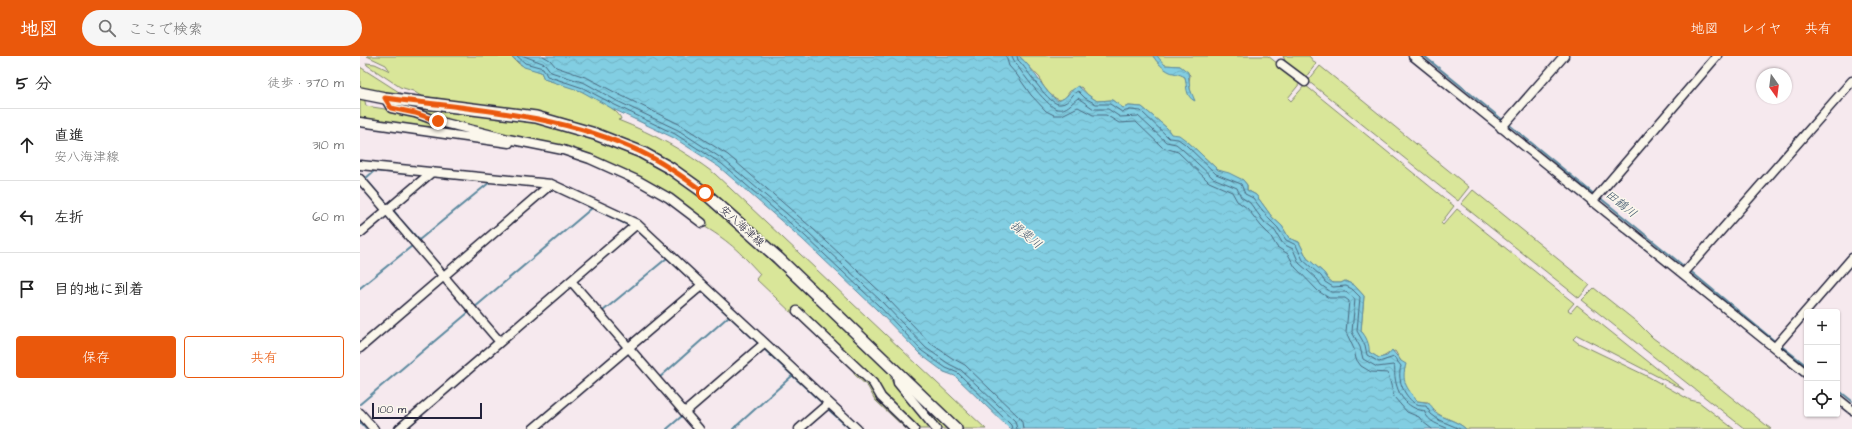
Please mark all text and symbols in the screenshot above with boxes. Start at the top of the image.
search box [82,10,362,46]
text: 地図 [20,16,58,43]
icon: search [96,17,118,39]
text: ここで検索 [128,19,203,40]
text: 地図 [1691,19,1719,39]
text: レイヤ [1741,19,1782,39]
text: 共有 [1804,19,1832,39]
north arrow [1756,68,1792,104]
text: 5 分 [16,72,52,96]
text: 徒歩 · 370 m [268,74,344,92]
route end [429,112,447,130]
text: 直進 [54,125,84,146]
icon: ahead [16,134,38,156]
text: 310 m [312,136,344,154]
text: 安八海津線 [54,148,119,166]
route start [696,184,714,202]
water label: 田鶴川 [1602,186,1640,222]
street label: 安八海津線 [717,202,767,250]
icon: left [16,206,38,228]
text: 左折 [54,207,84,228]
text: 60 m [312,208,344,226]
water label: 揖斐川 [1007,217,1045,253]
icon: arrive [16,278,38,300]
text: 目的地に到着 [54,279,144,300]
map controls [1804,309,1840,417]
button: + [1804,309,1840,345]
button: 保存 [16,336,176,378]
button: 共有 [184,336,344,378]
button: − [1804,345,1840,381]
button: locate [1804,381,1840,417]
scale bar [372,401,482,420]
text: 100 m [378,402,406,417]

